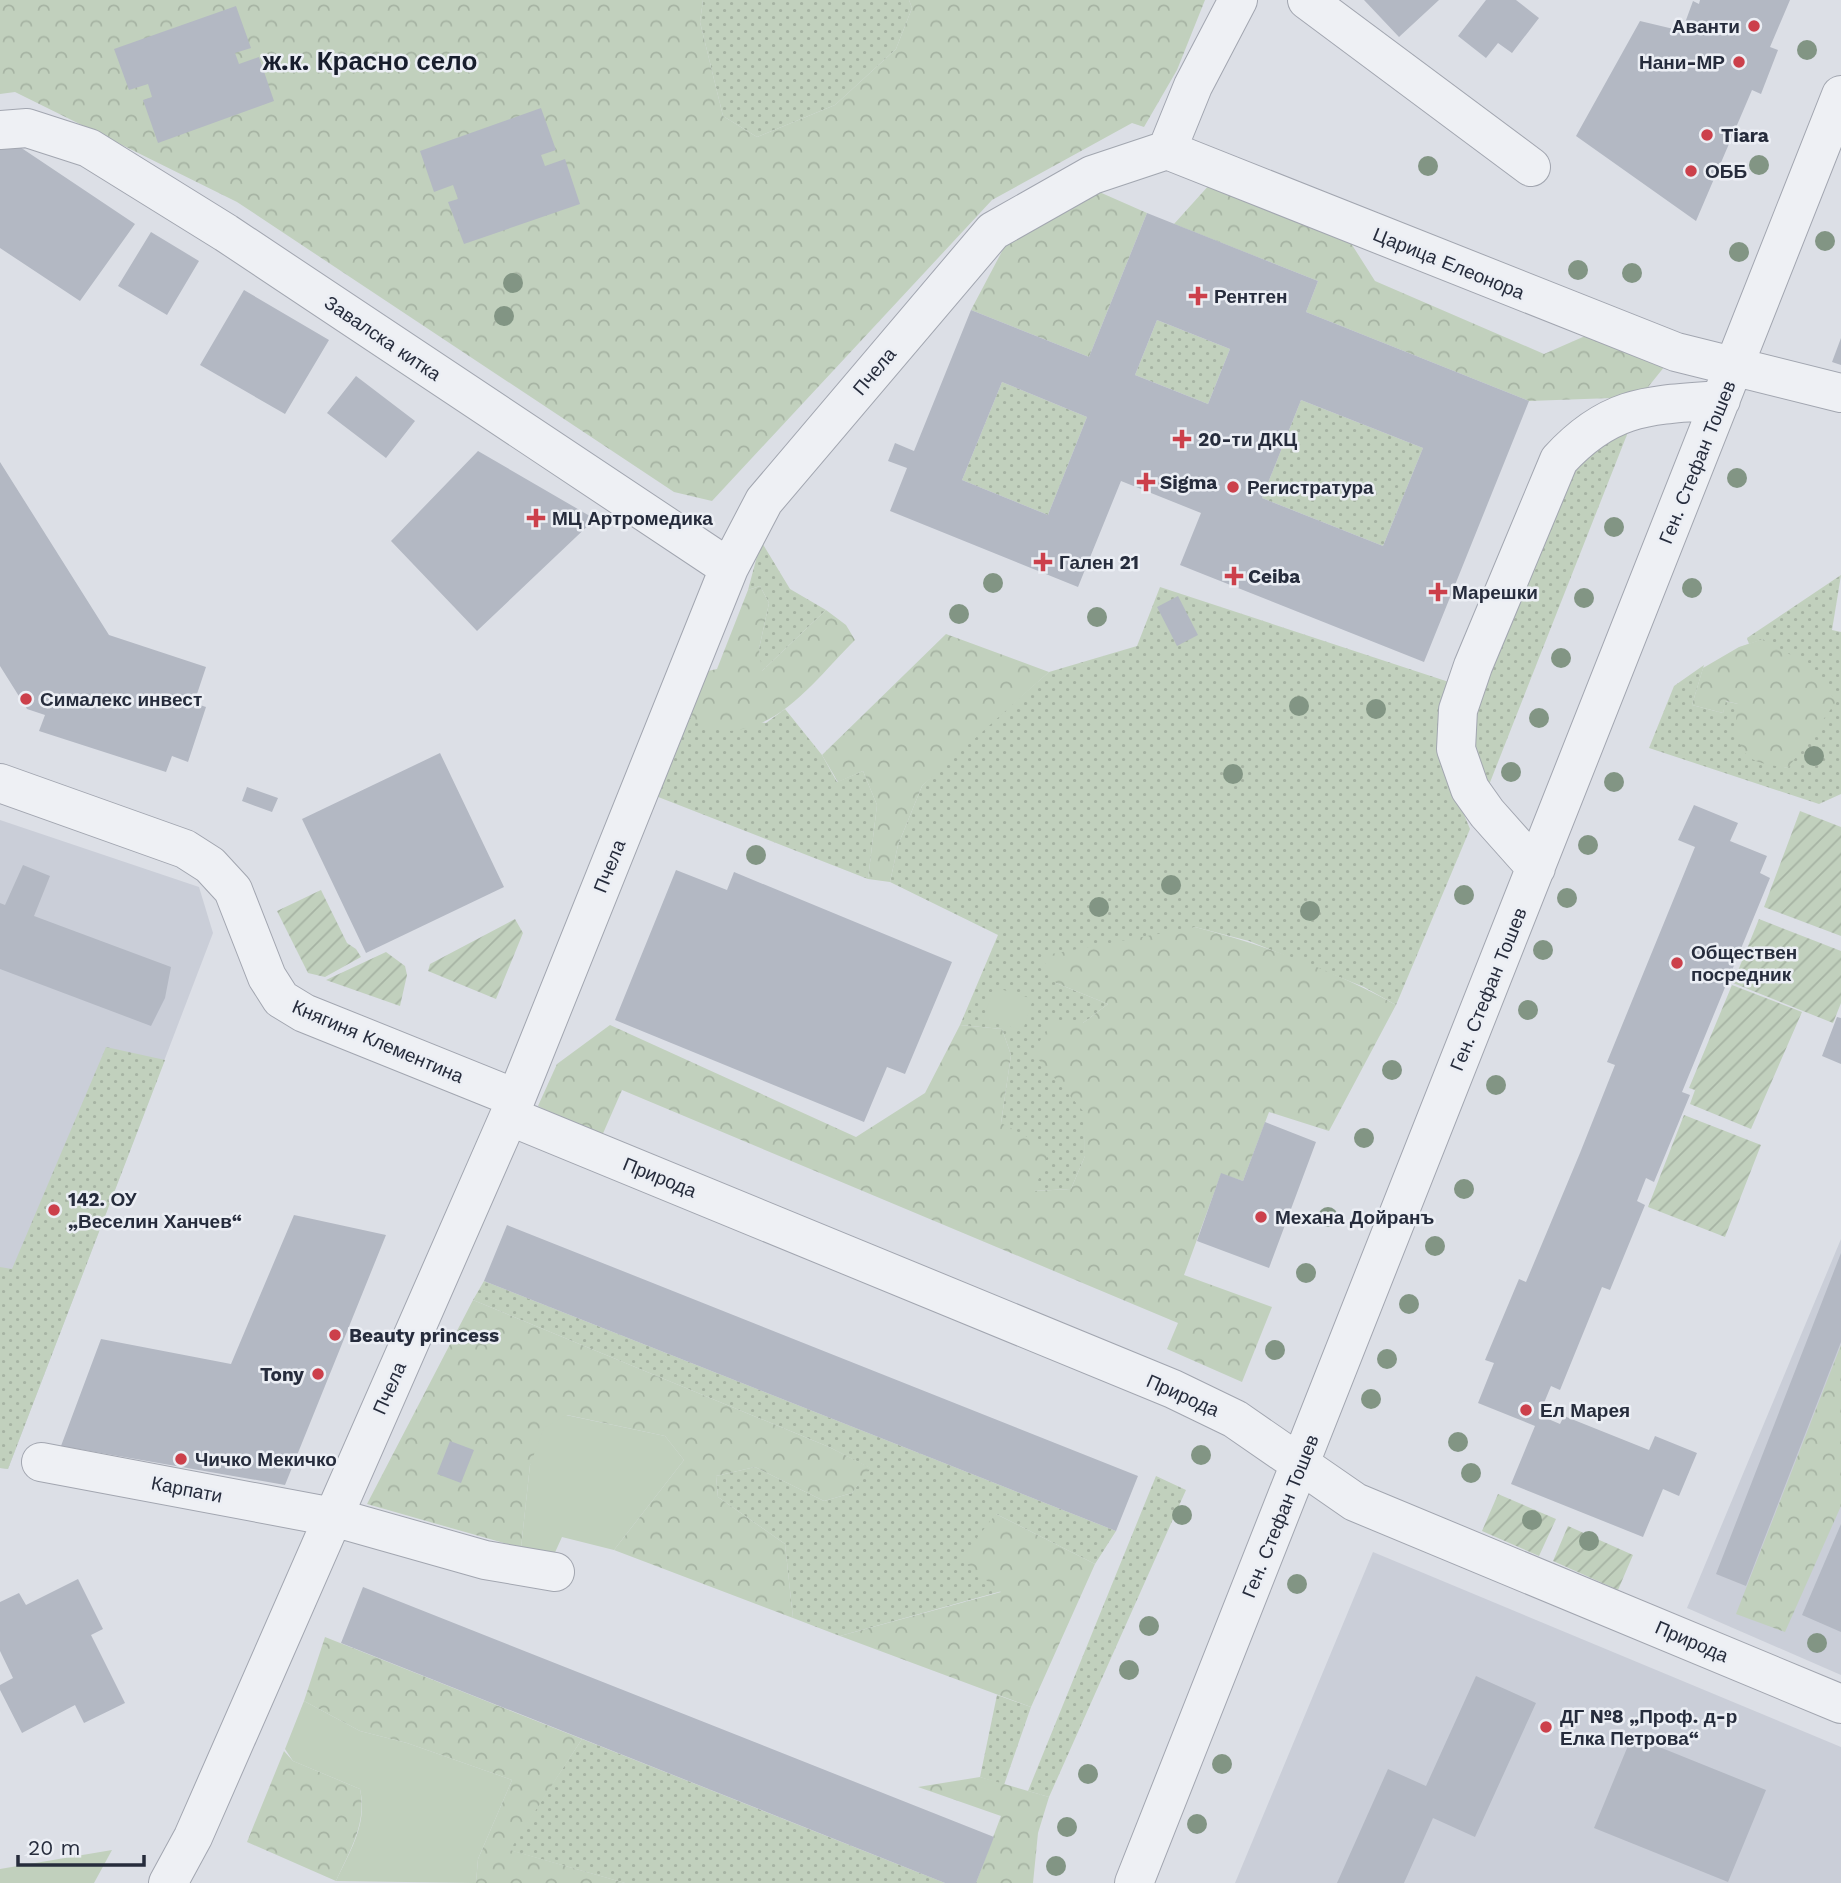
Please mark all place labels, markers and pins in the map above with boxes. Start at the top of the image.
place label: Аванти [1672,15,1740,38]
marker: Аванти [1746,18,1762,34]
place label: Нани-МР [1639,51,1725,74]
marker: Нани-МР [1731,54,1747,70]
place label: Tiara [1721,124,1769,147]
marker: Tiara [1699,127,1715,143]
place label: ОББ [1705,160,1747,183]
marker: ОББ [1683,163,1699,179]
place label: Рентген [1214,285,1288,308]
marker: Рентген [1188,286,1208,306]
place label: 20-ти ДКЦ [1198,428,1297,451]
marker: 20-ти ДКЦ [1172,429,1192,449]
place label: Sigma [1160,471,1217,494]
marker: Sigma [1138,474,1154,490]
place label: Регистратура [1247,476,1374,499]
marker: Регистратура [1225,479,1241,495]
place label: МЦ Артромедика [552,507,713,530]
marker: МЦ Артромедика [526,508,546,528]
place label: Гален 21 [1059,551,1139,574]
marker: Гален 21 [1033,552,1053,572]
place label: Ceiba [1248,565,1300,588]
marker: Ceiba [1226,568,1242,584]
place label: Марешки [1452,581,1538,604]
marker: Марешки [1430,584,1446,600]
place label: Сималекс инвест [40,688,202,711]
marker: Сималекс инвест [18,691,34,707]
place label: Обществен посредник [1691,941,1797,986]
marker: Обществен посредник [1669,955,1685,971]
place label: 142. ОУ „Веселин Ханчев“ [68,1188,242,1233]
marker: 142. ОУ „Веселин Ханчев“ [46,1202,62,1218]
place label: Механа Дойранъ [1275,1206,1434,1229]
marker: Механа Дойранъ [1253,1209,1269,1225]
place label: Beauty princess [349,1324,499,1347]
marker: Beauty princess [327,1327,343,1343]
place label: Tony [260,1363,304,1386]
marker: Tony [310,1366,326,1382]
place label: Ел Марея [1540,1399,1630,1422]
marker: Ел Марея [1518,1402,1534,1418]
place label: Чичко Мекичко [195,1448,337,1471]
marker: Чичко Мекичко [173,1451,189,1467]
place label: ДГ №8 „Проф. д-р Елка Петрова“ [1560,1705,1737,1750]
marker: ДГ №8 „Проф. д-р Елка Петрова“ [1538,1719,1554,1735]

